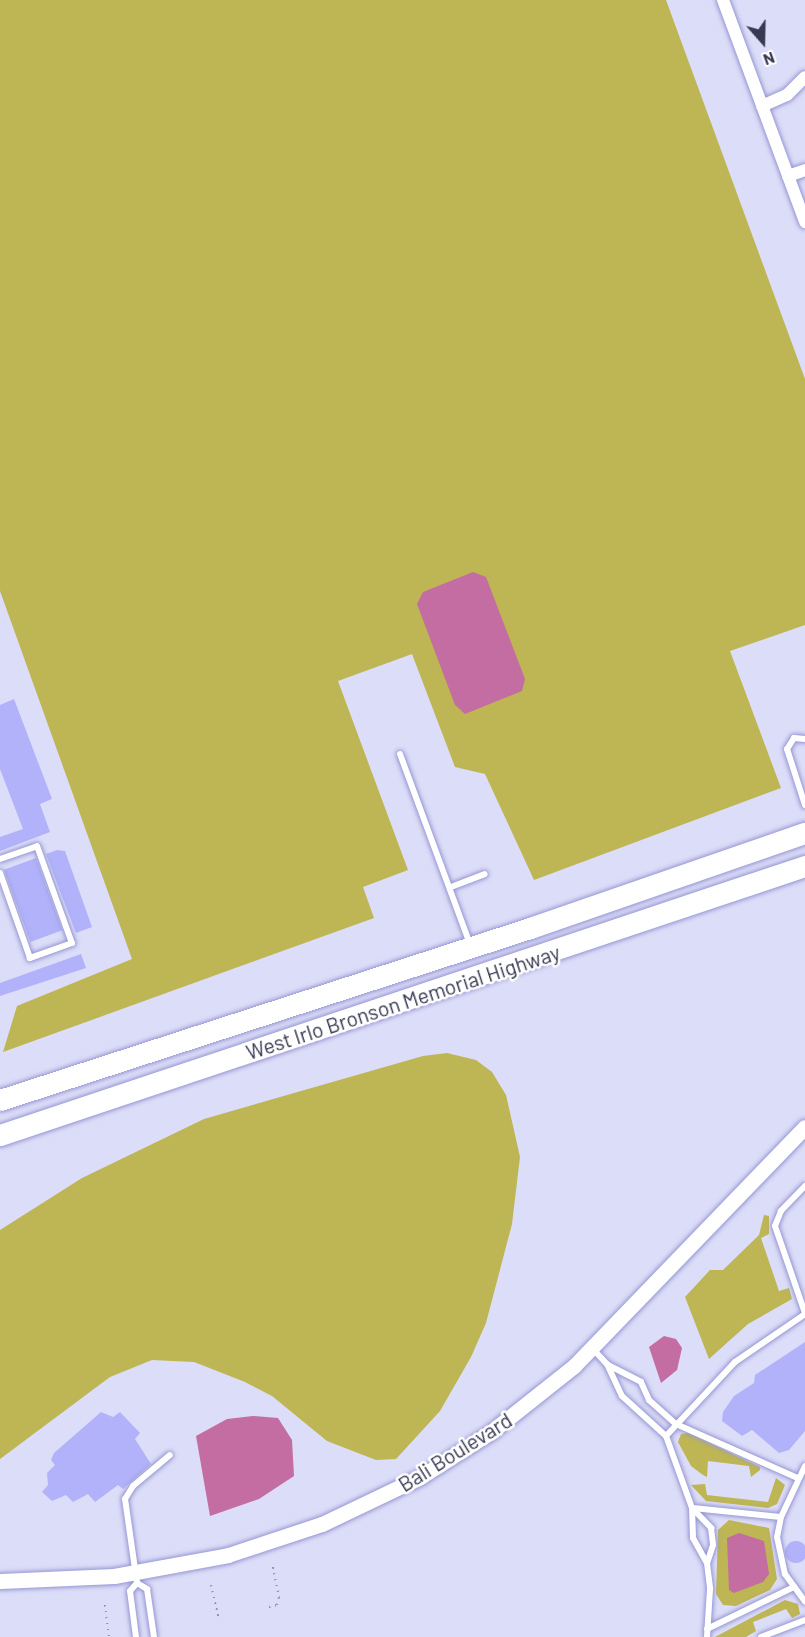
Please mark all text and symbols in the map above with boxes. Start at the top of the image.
north arrow [733,12,793,72]
text: N [761,49,778,70]
street label: West Irlo Bronson Memorial Highway [243,939,563,1065]
street label: Bali Boulevard [394,1407,516,1497]

